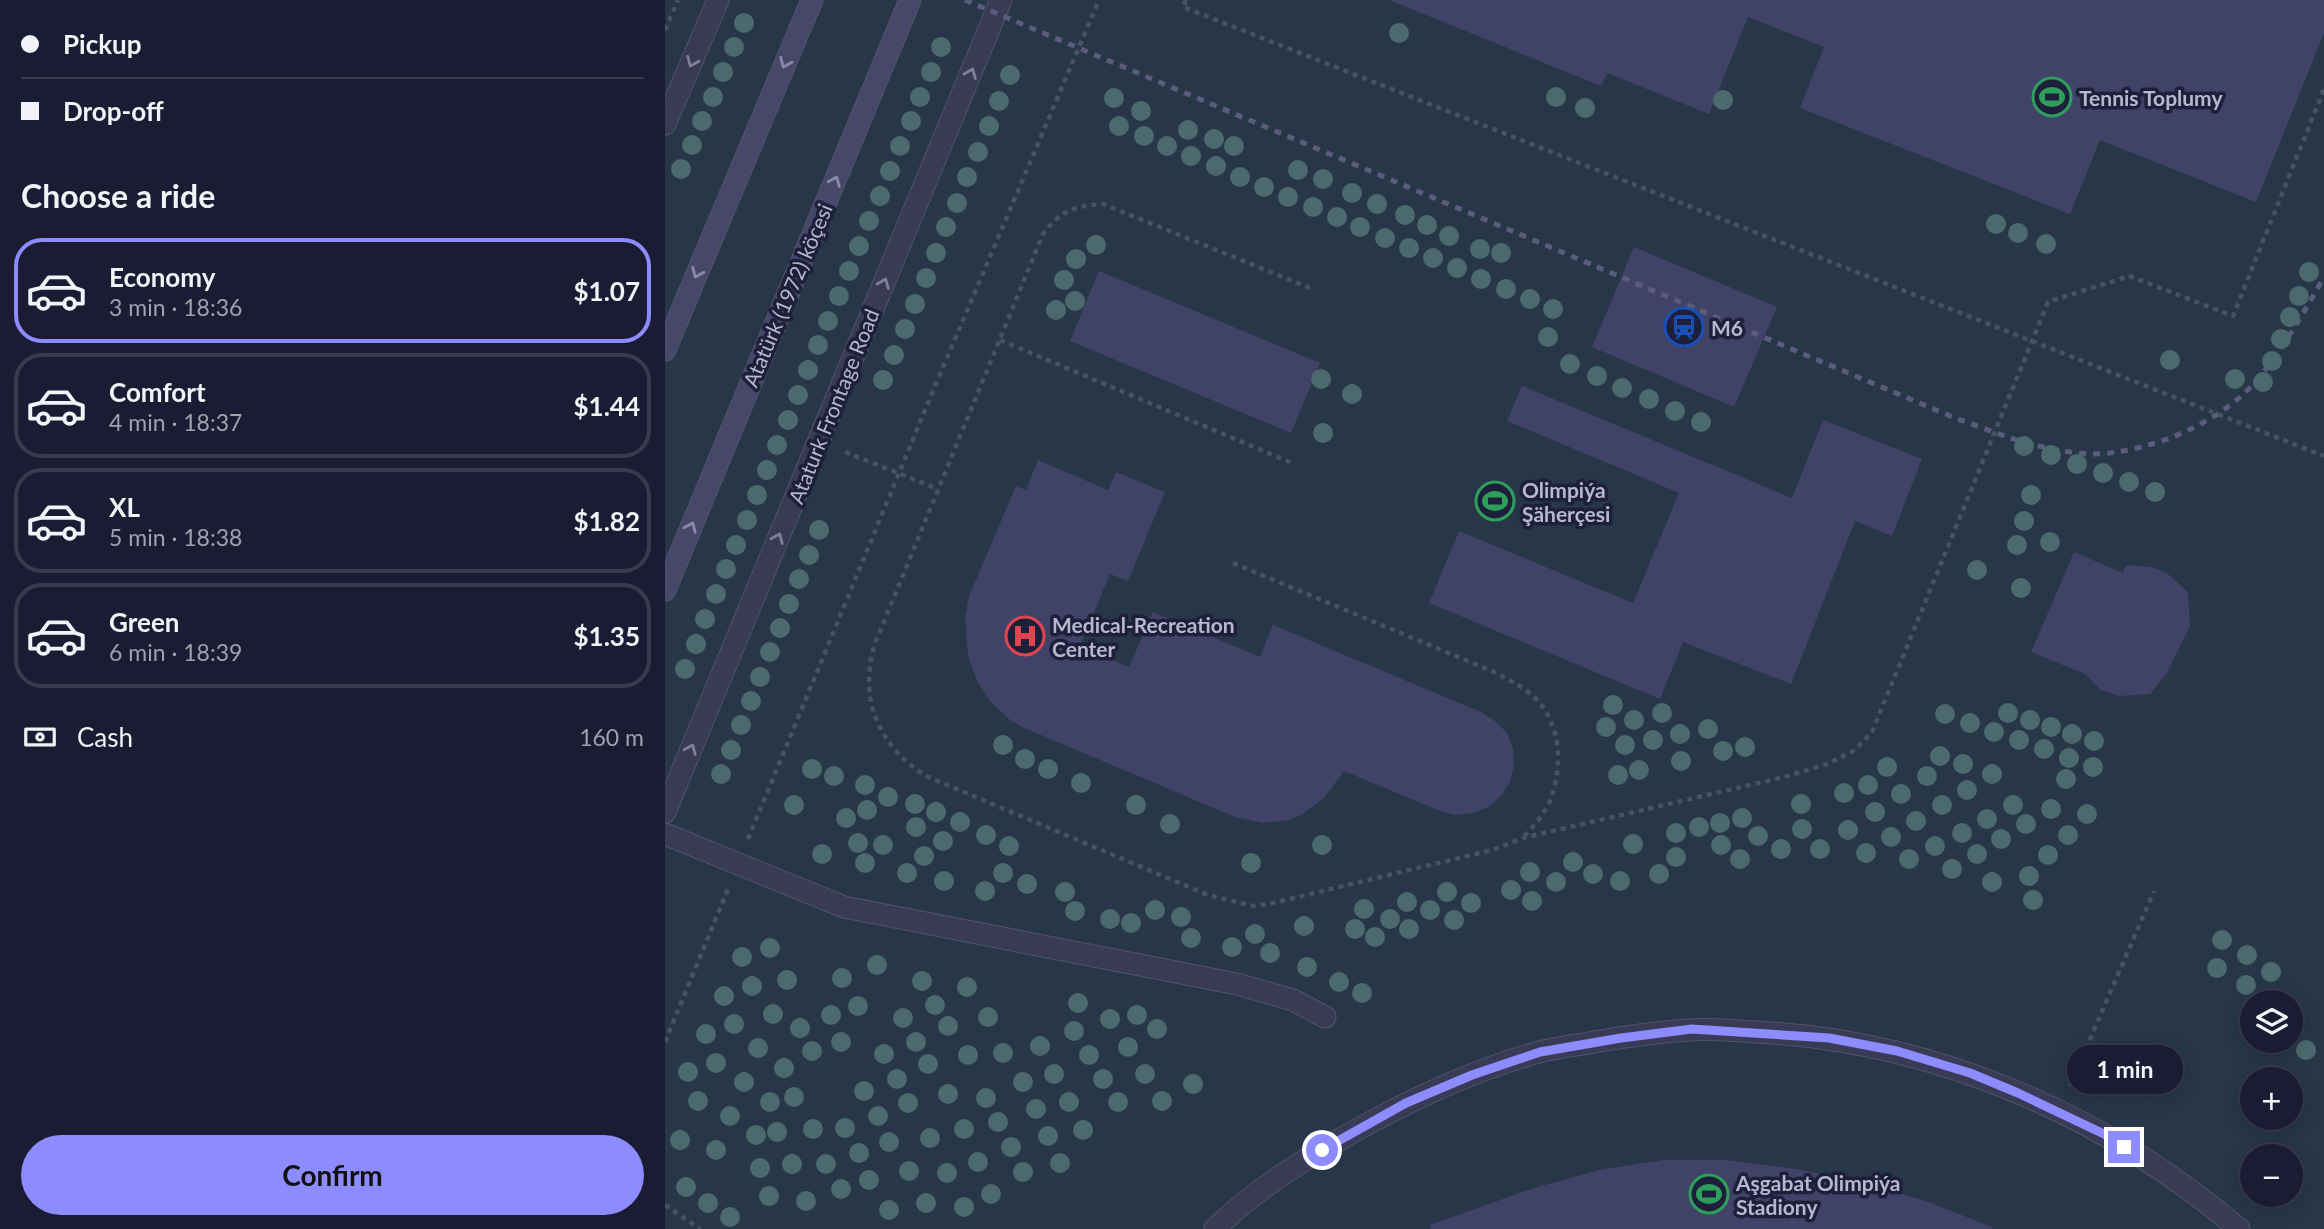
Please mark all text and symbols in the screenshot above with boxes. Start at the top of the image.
text: Pickup [63,28,142,60]
one-way arrow [686,55,700,67]
one-way arrow [779,56,793,68]
one-way arrow [962,67,976,79]
sports icon: Tennis Toplumy [2031,76,2073,118]
place label: Tennis Toplumy [2079,85,2223,110]
text: Drop-off [63,95,164,127]
text: Choose a ride [21,176,215,215]
one-way arrow [826,176,840,188]
street label: Atatürk (1972) köçesi [737,200,837,390]
icon: car [25,259,88,322]
text: Economy [109,261,215,293]
one-way arrow [692,266,706,278]
text: $1.07 [574,275,640,307]
one-way arrow [876,278,890,290]
text: 3 min · 18:36 [109,293,242,321]
street label: Ataturk Frontage Road [782,305,884,507]
station icon: M6 [1663,306,1705,348]
place label: M6 [1711,315,1743,340]
icon: car [25,374,88,437]
text: Comfort [109,376,206,408]
text: $1.44 [574,390,640,422]
text: 4 min · 18:37 [109,408,242,436]
place label: Olimpiýa Şäherçesi [1522,477,1610,526]
sports icon: Olimpiýa Şäherçesi [1474,480,1516,522]
icon: car [25,489,88,552]
text: XL [109,491,140,523]
text: $1.82 [574,505,640,537]
one-way arrow [683,522,697,535]
text: 5 min · 18:38 [109,523,242,551]
one-way arrow [770,533,784,546]
icon: car [25,604,88,667]
text: Green [109,606,179,638]
place label: Medical-Recreation Center [1052,612,1235,661]
hospital icon: Medical-Recreation Center [1004,615,1046,657]
text: $1.35 [574,620,640,652]
text: 6 min · 18:39 [109,638,242,666]
icon: cash [21,718,59,756]
text: Cash [77,721,133,753]
text: 160 m [579,723,644,751]
one-way arrow [683,743,697,756]
map controls [2240,990,2303,1207]
button: layers [2240,990,2303,1053]
callout: 1 min [2066,1046,2182,1094]
text: 1 min [2096,1055,2154,1083]
button: + [2240,1067,2303,1130]
route end [2108,1131,2140,1163]
route start [1306,1134,1338,1166]
button: Confirm [21,1135,644,1215]
button: − [2240,1144,2303,1207]
place label: Aşgabat Olimpiýa Stadiony [1735,1170,1901,1219]
sports icon: Aşgabat Olimpiýa Stadiony [1688,1173,1730,1215]

